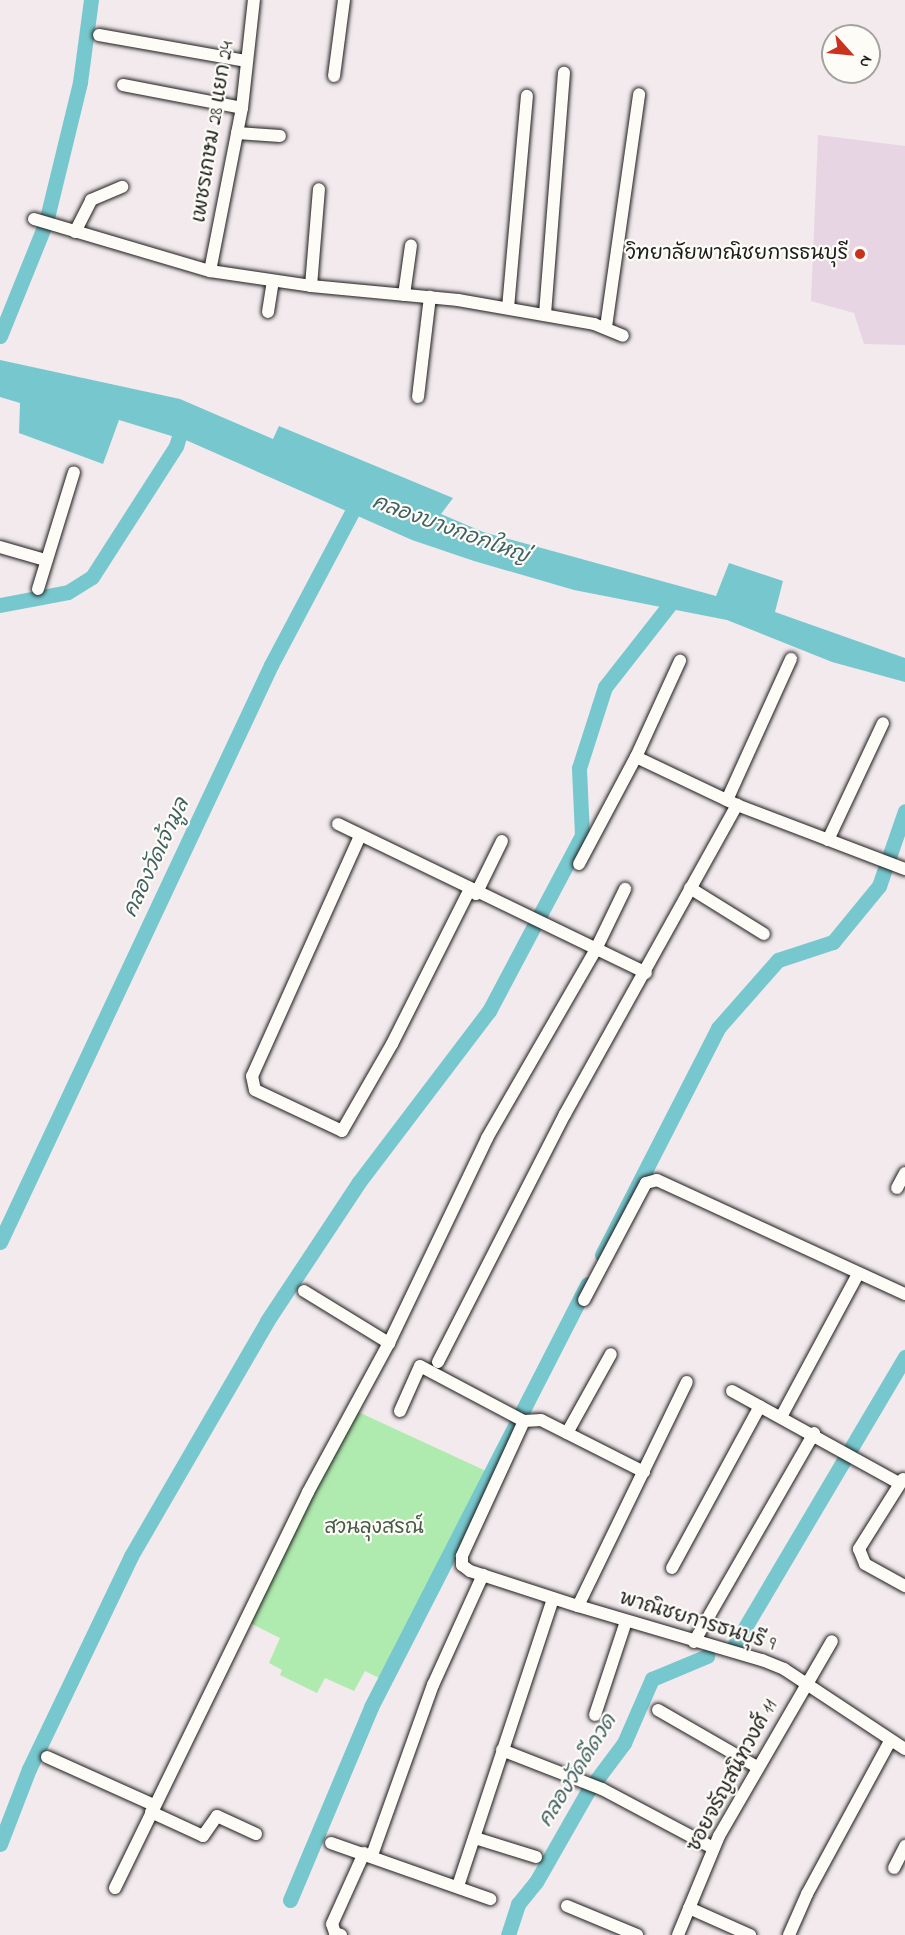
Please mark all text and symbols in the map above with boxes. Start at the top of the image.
north arrow [821,24,881,84]
street label: เพชรเกษม 28 แยก 24 [188,40,240,224]
text: N [852,51,878,72]
place label: วิทยาลัยพาณิชยการธนบุรี [626,242,848,266]
marker: วิทยาลัยพาณิชยการธนบุรี [853,247,867,261]
water label: คลองบางกอกใหญ่ [369,490,531,570]
water label: คลองวัดเจ้ามูล [118,794,196,922]
park label: สวนลุงสรณ์ [324,1516,424,1540]
street label: พาณิชยการธนบุรี 9 [616,1587,778,1657]
street label: ซอยจรัญสนิทวงศ์ 11 [683,1696,783,1856]
water label: คลองวัดดีดวด [534,1710,622,1832]

